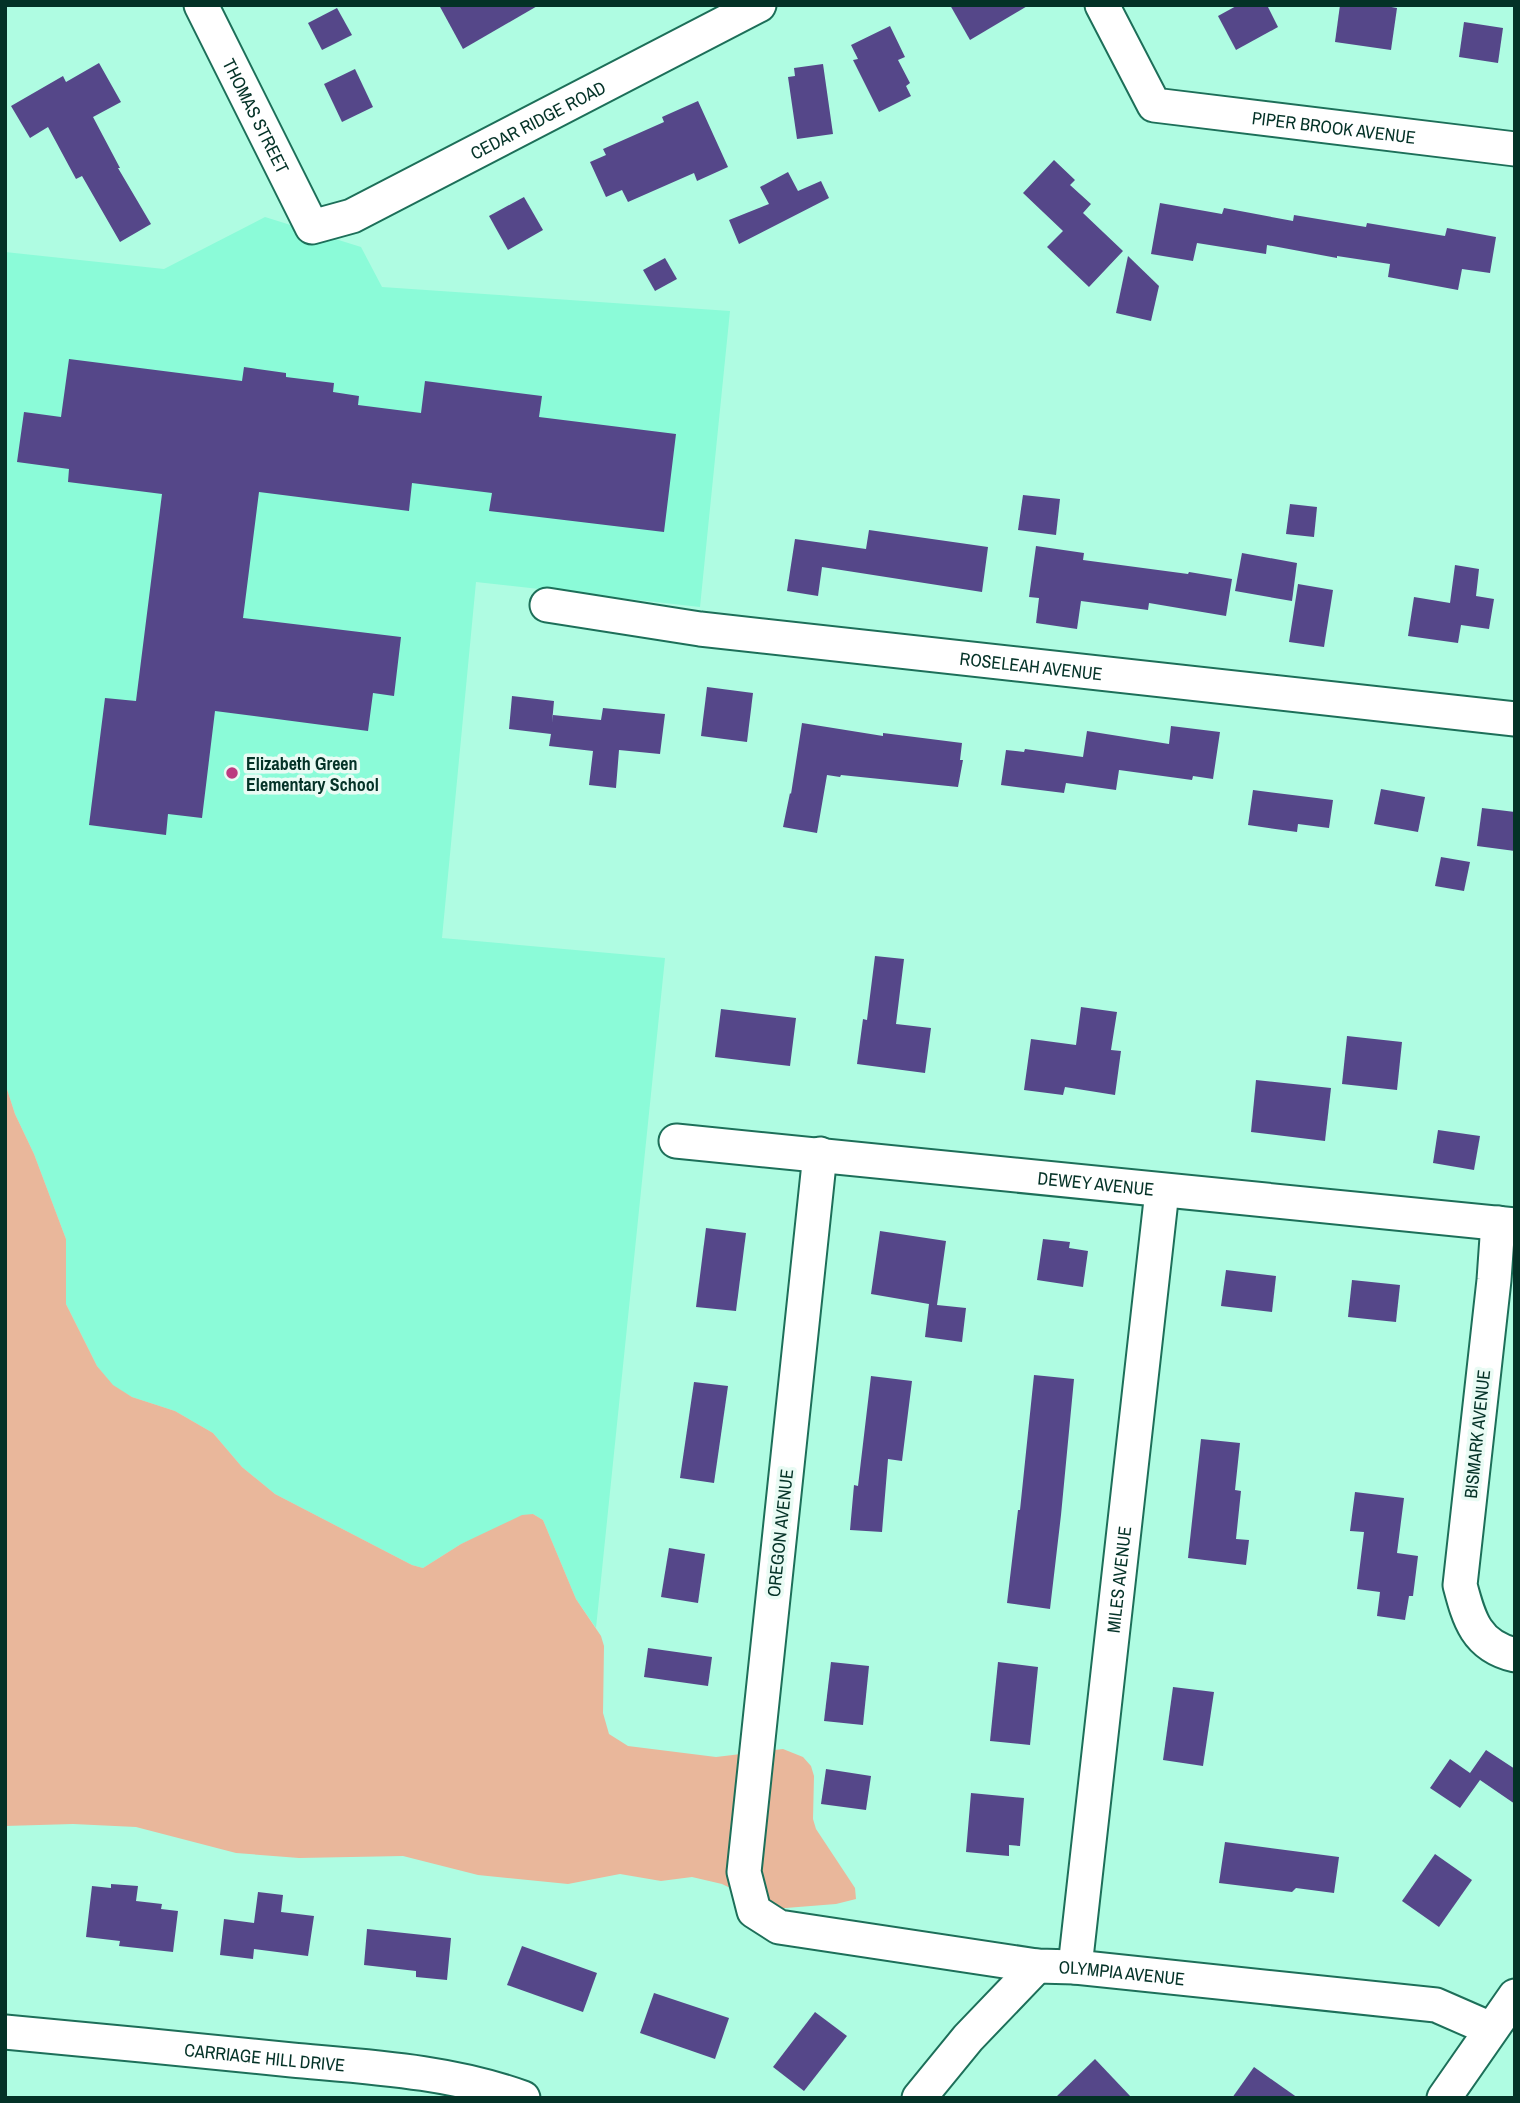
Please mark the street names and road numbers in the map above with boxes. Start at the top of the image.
street label: THOMAS STREET [217,54,296,178]
street label: CEDAR RIDGE ROAD [466,74,610,165]
street label: PIPER BROOK AVENUE [1251,105,1417,149]
street label: ROSELEAH AVENUE [958,645,1104,686]
street label: DEWEY AVENUE [1037,1165,1155,1201]
street label: BISMARK AVENUE [1458,1368,1496,1500]
street label: OREGON AVENUE [761,1468,799,1598]
street label: MILES AVENUE [1100,1525,1137,1634]
street label: OLYMPIA AVENUE [1058,1954,1186,1991]
street label: CARRIAGE HILL DRIVE [183,2037,346,2077]

